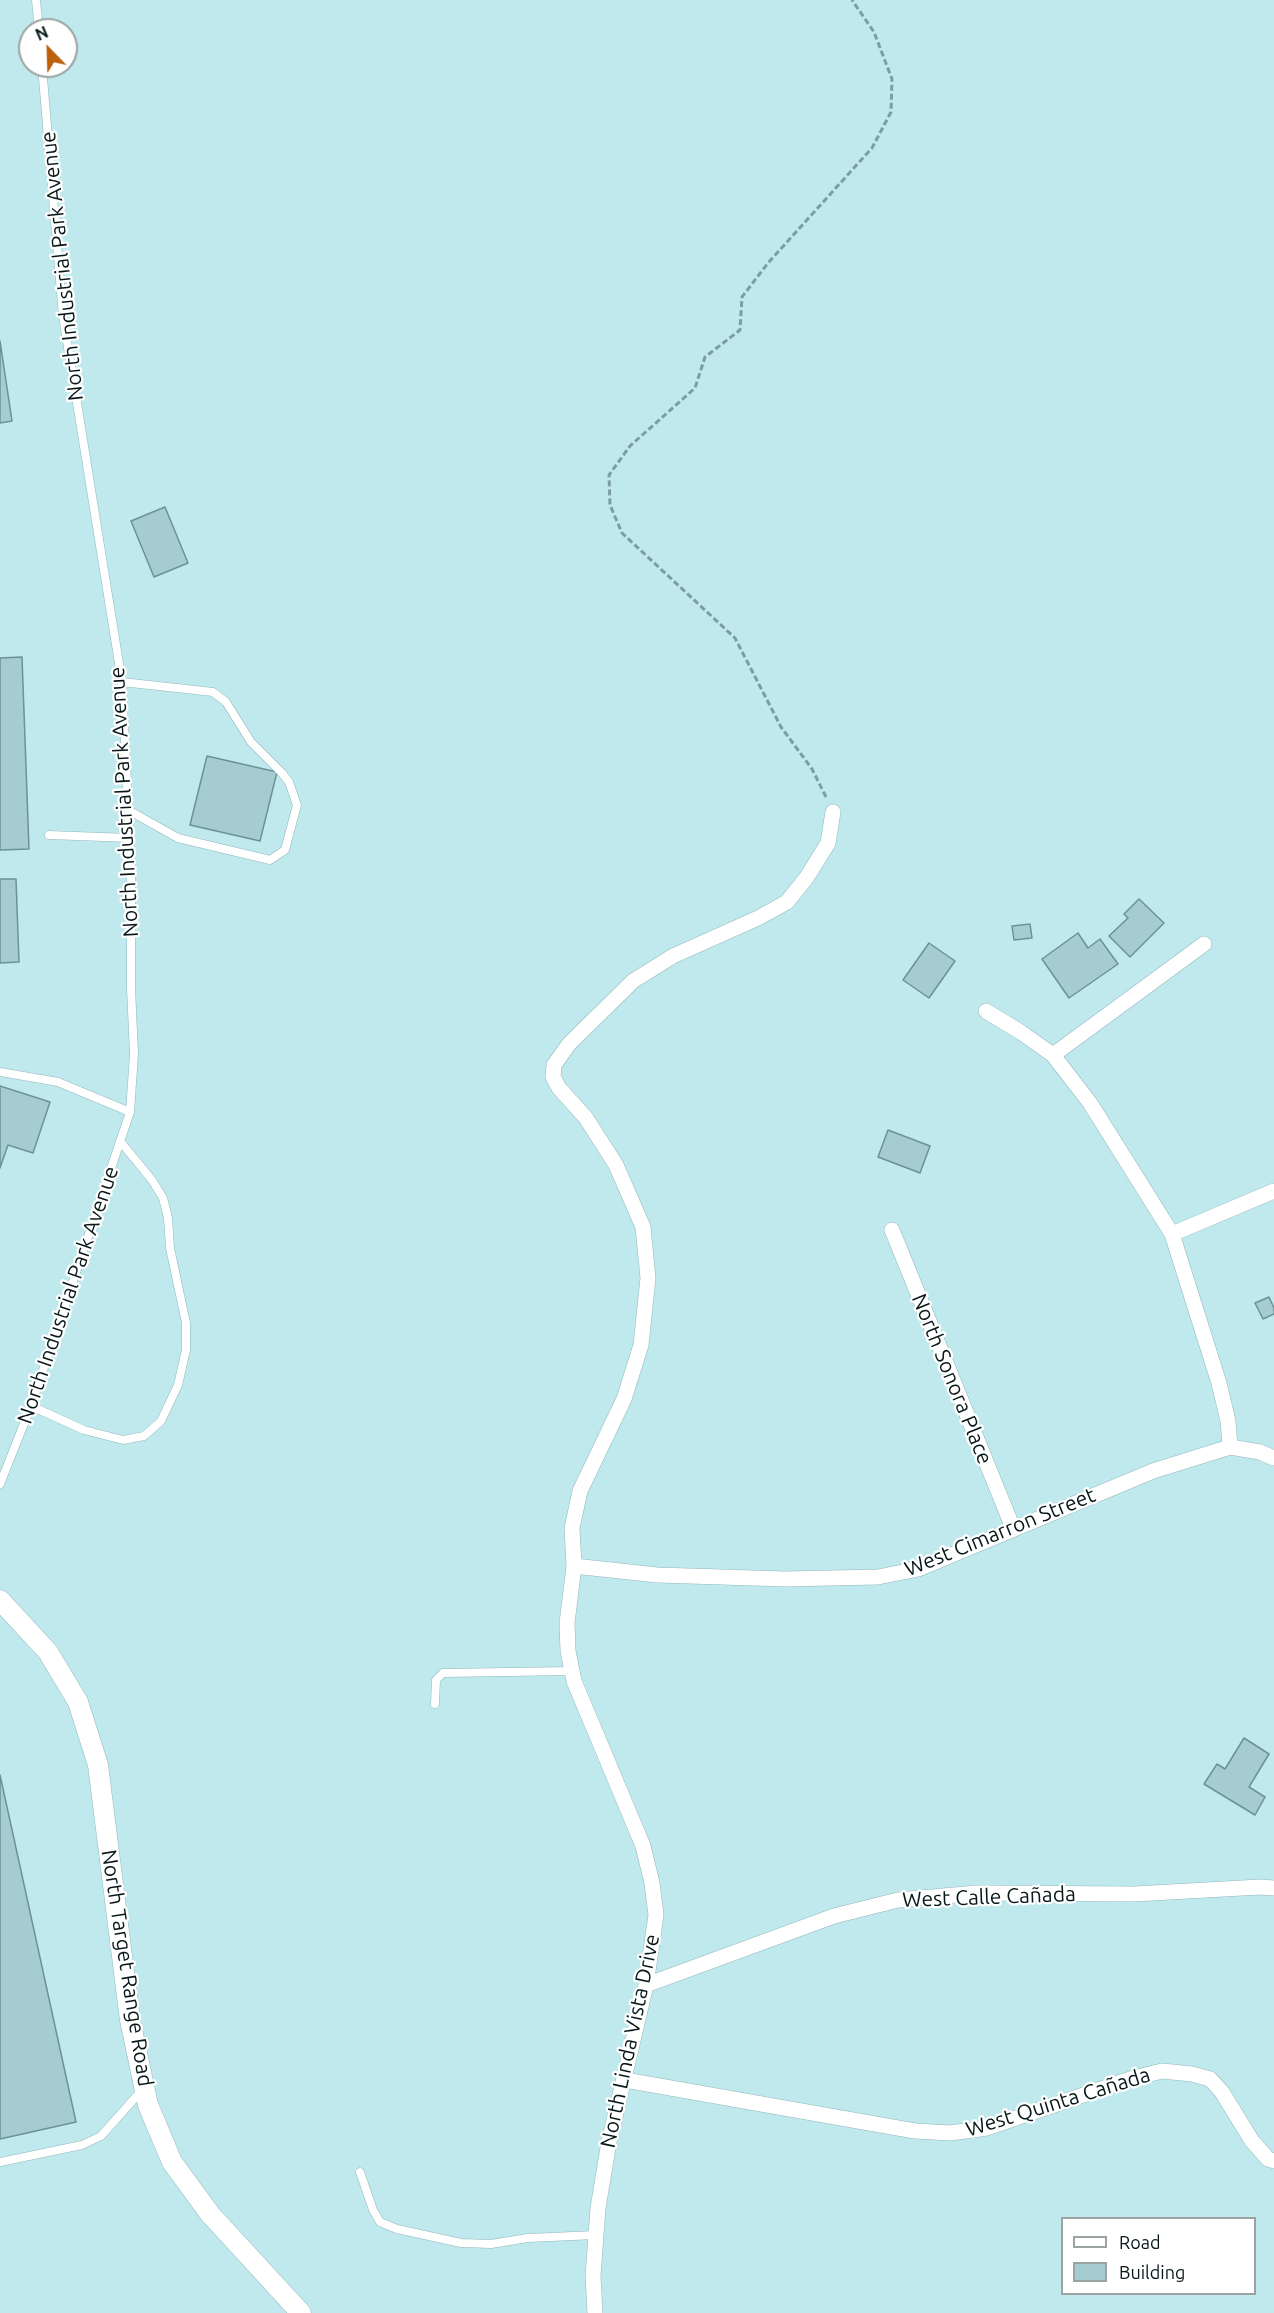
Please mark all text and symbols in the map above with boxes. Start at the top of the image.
north arrow [18,18,78,78]
text: N [33,23,51,44]
street label: North Industrial Park Avenue [35,130,89,402]
street label: North Industrial Park Avenue [104,666,144,938]
street label: North Industrial Park Avenue [12,1163,124,1427]
street label: North Sonora Place [906,1290,998,1468]
street label: West Cimarron Street [901,1482,1099,1582]
street label: North Target Range Road [96,1848,158,2088]
street label: West Calle Cañada [902,1881,1076,1913]
street label: North Linda Vista Drive [595,1932,665,2150]
street label: West Quinta Cañada [963,2062,1153,2142]
legend [1061,2217,1256,2295]
text: Road [1119,2232,1161,2252]
text: Building [1119,2262,1185,2282]

